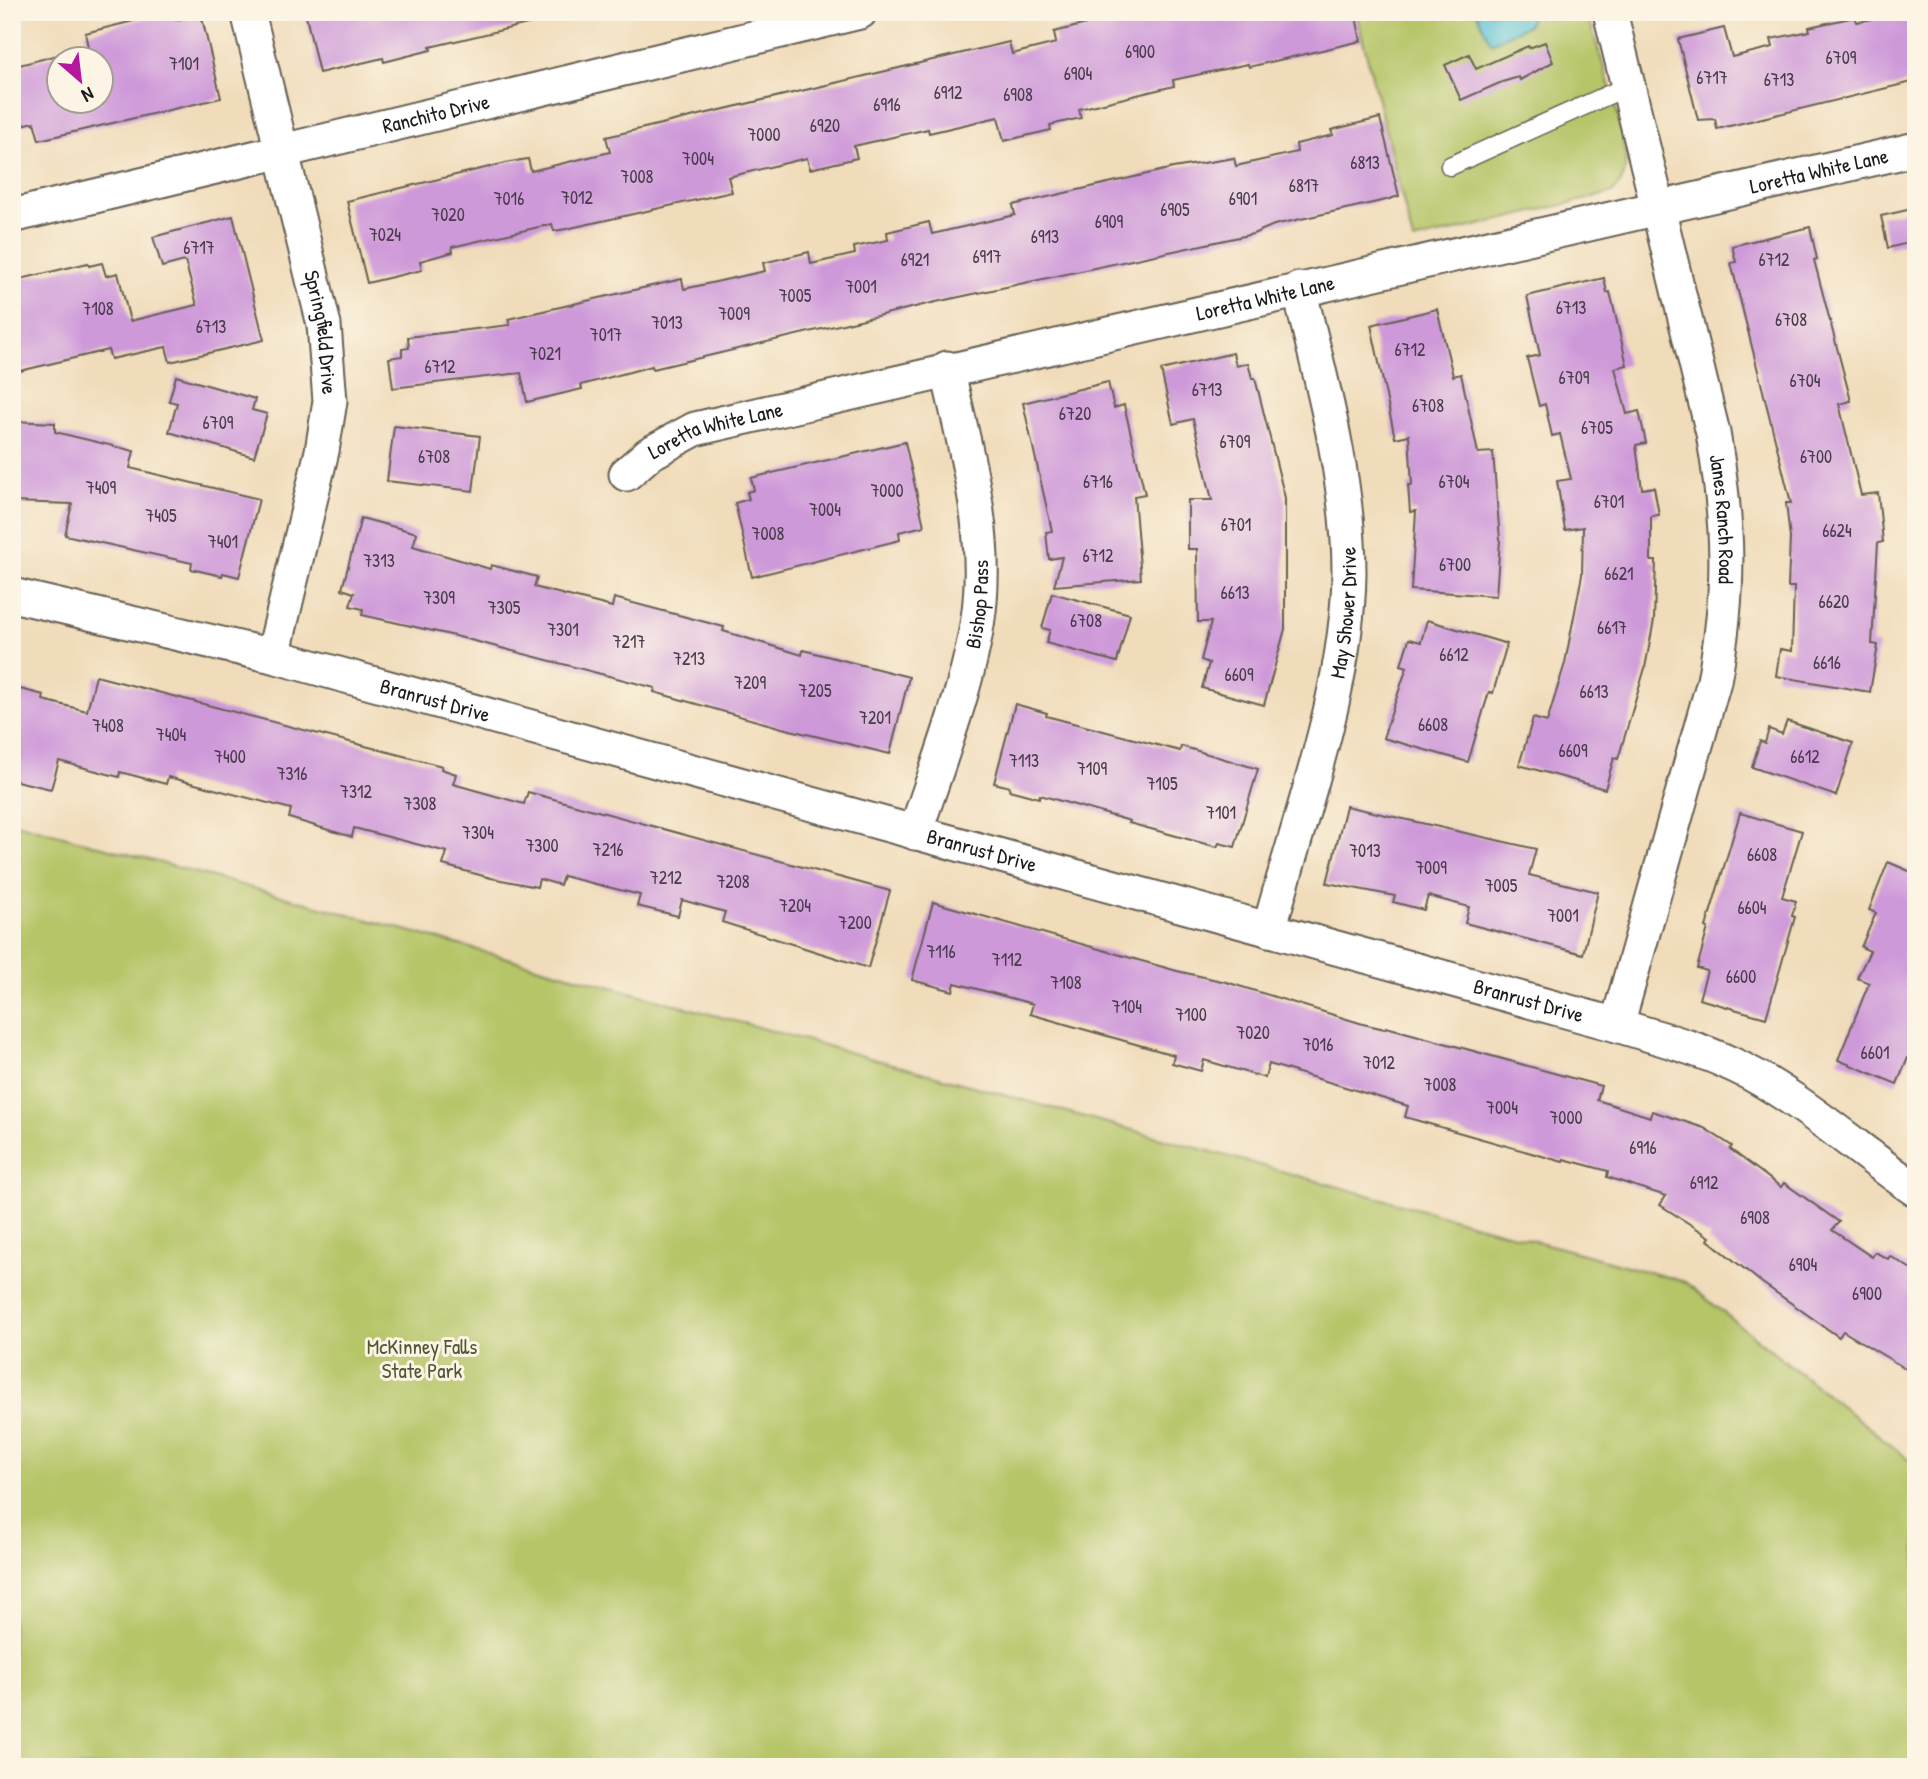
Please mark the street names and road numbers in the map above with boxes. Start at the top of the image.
street label: Ranchito Drive [379,87,492,140]
street label: Loretta White Lane [1747,141,1891,201]
street label: Springfield Drive [297,267,344,395]
street label: Loretta White Lane [1193,268,1337,328]
street label: Loretta White Lane [643,394,786,466]
street label: Janes Ranch Road [1703,452,1741,584]
street label: May Shower Drive [1323,546,1363,681]
street label: Bishop Pass [958,560,995,651]
street label: Branrust Drive [377,671,493,729]
street label: Branrust Drive [924,821,1040,879]
street label: Branrust Drive [1470,971,1587,1029]

